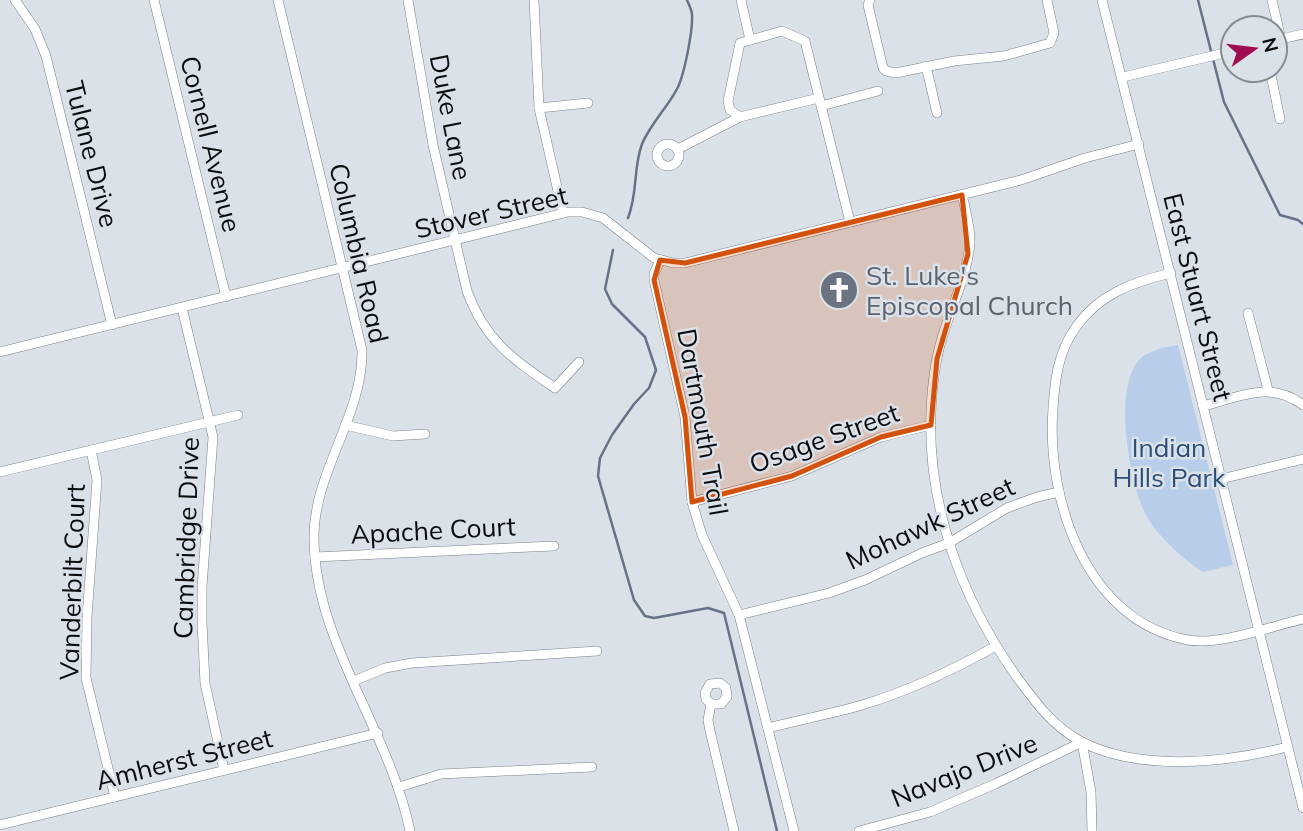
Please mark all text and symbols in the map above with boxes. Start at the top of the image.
north arrow [1219,14,1289,84]
text: N [1257,35,1284,55]
street label: Duke Lane [423,51,479,183]
street label: Cornell Avenue [173,53,249,235]
street label: Tulane Drive [58,77,126,231]
street label: Columbia Road [322,160,396,346]
street label: Stover Street [411,178,571,246]
street label: East Stuart Street [1156,190,1240,404]
place label: St. Luke's Episcopal Church [866,259,1073,322]
church icon: St. Luke's Episcopal Church [818,269,860,311]
street label: Dartmouth Trail [670,326,736,518]
street label: Osage Street [745,396,903,480]
park label: Indian Hills Park [1113,431,1226,494]
street label: Cambridge Drive [166,436,206,640]
street label: Mohawk Street [840,469,1020,577]
street label: Vanderbilt Court [52,483,92,681]
street label: Apache Court [350,509,516,551]
street label: Amherst Street [92,721,276,797]
street label: Navajo Drive [886,726,1042,814]

